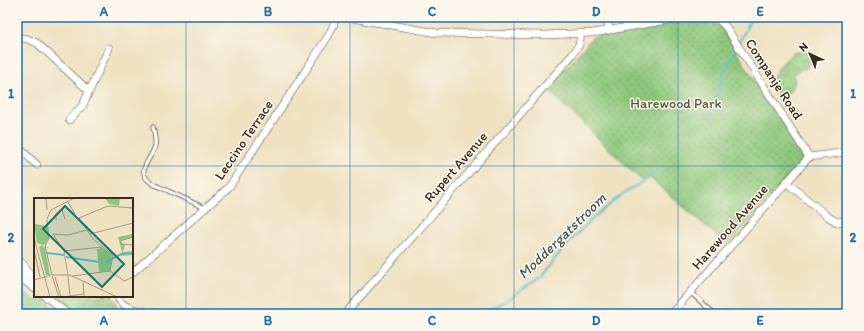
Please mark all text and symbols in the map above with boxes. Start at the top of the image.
text: A [99,4,109,19]
text: B [264,4,273,19]
text: C [428,4,437,19]
text: D [592,4,601,19]
text: E [756,4,764,19]
north arrow [790,34,830,74]
street label: Companje Road [742,35,807,123]
text: N [796,40,811,54]
text: 1 [8,86,14,101]
text: 1 [850,86,856,101]
park label: Harewood Park [630,95,722,112]
street label: Leccino Terrace [211,97,277,183]
street label: Rupert Avenue [421,128,491,206]
street label: Harewood Avenue [688,181,772,273]
water label: Moddergatstroom [514,189,610,283]
inset map [34,198,133,297]
text: 2 [8,230,15,245]
text: 2 [850,230,857,245]
text: A [99,313,109,328]
text: B [264,313,273,328]
text: C [428,313,437,328]
text: D [592,313,601,328]
text: E [756,313,764,328]

